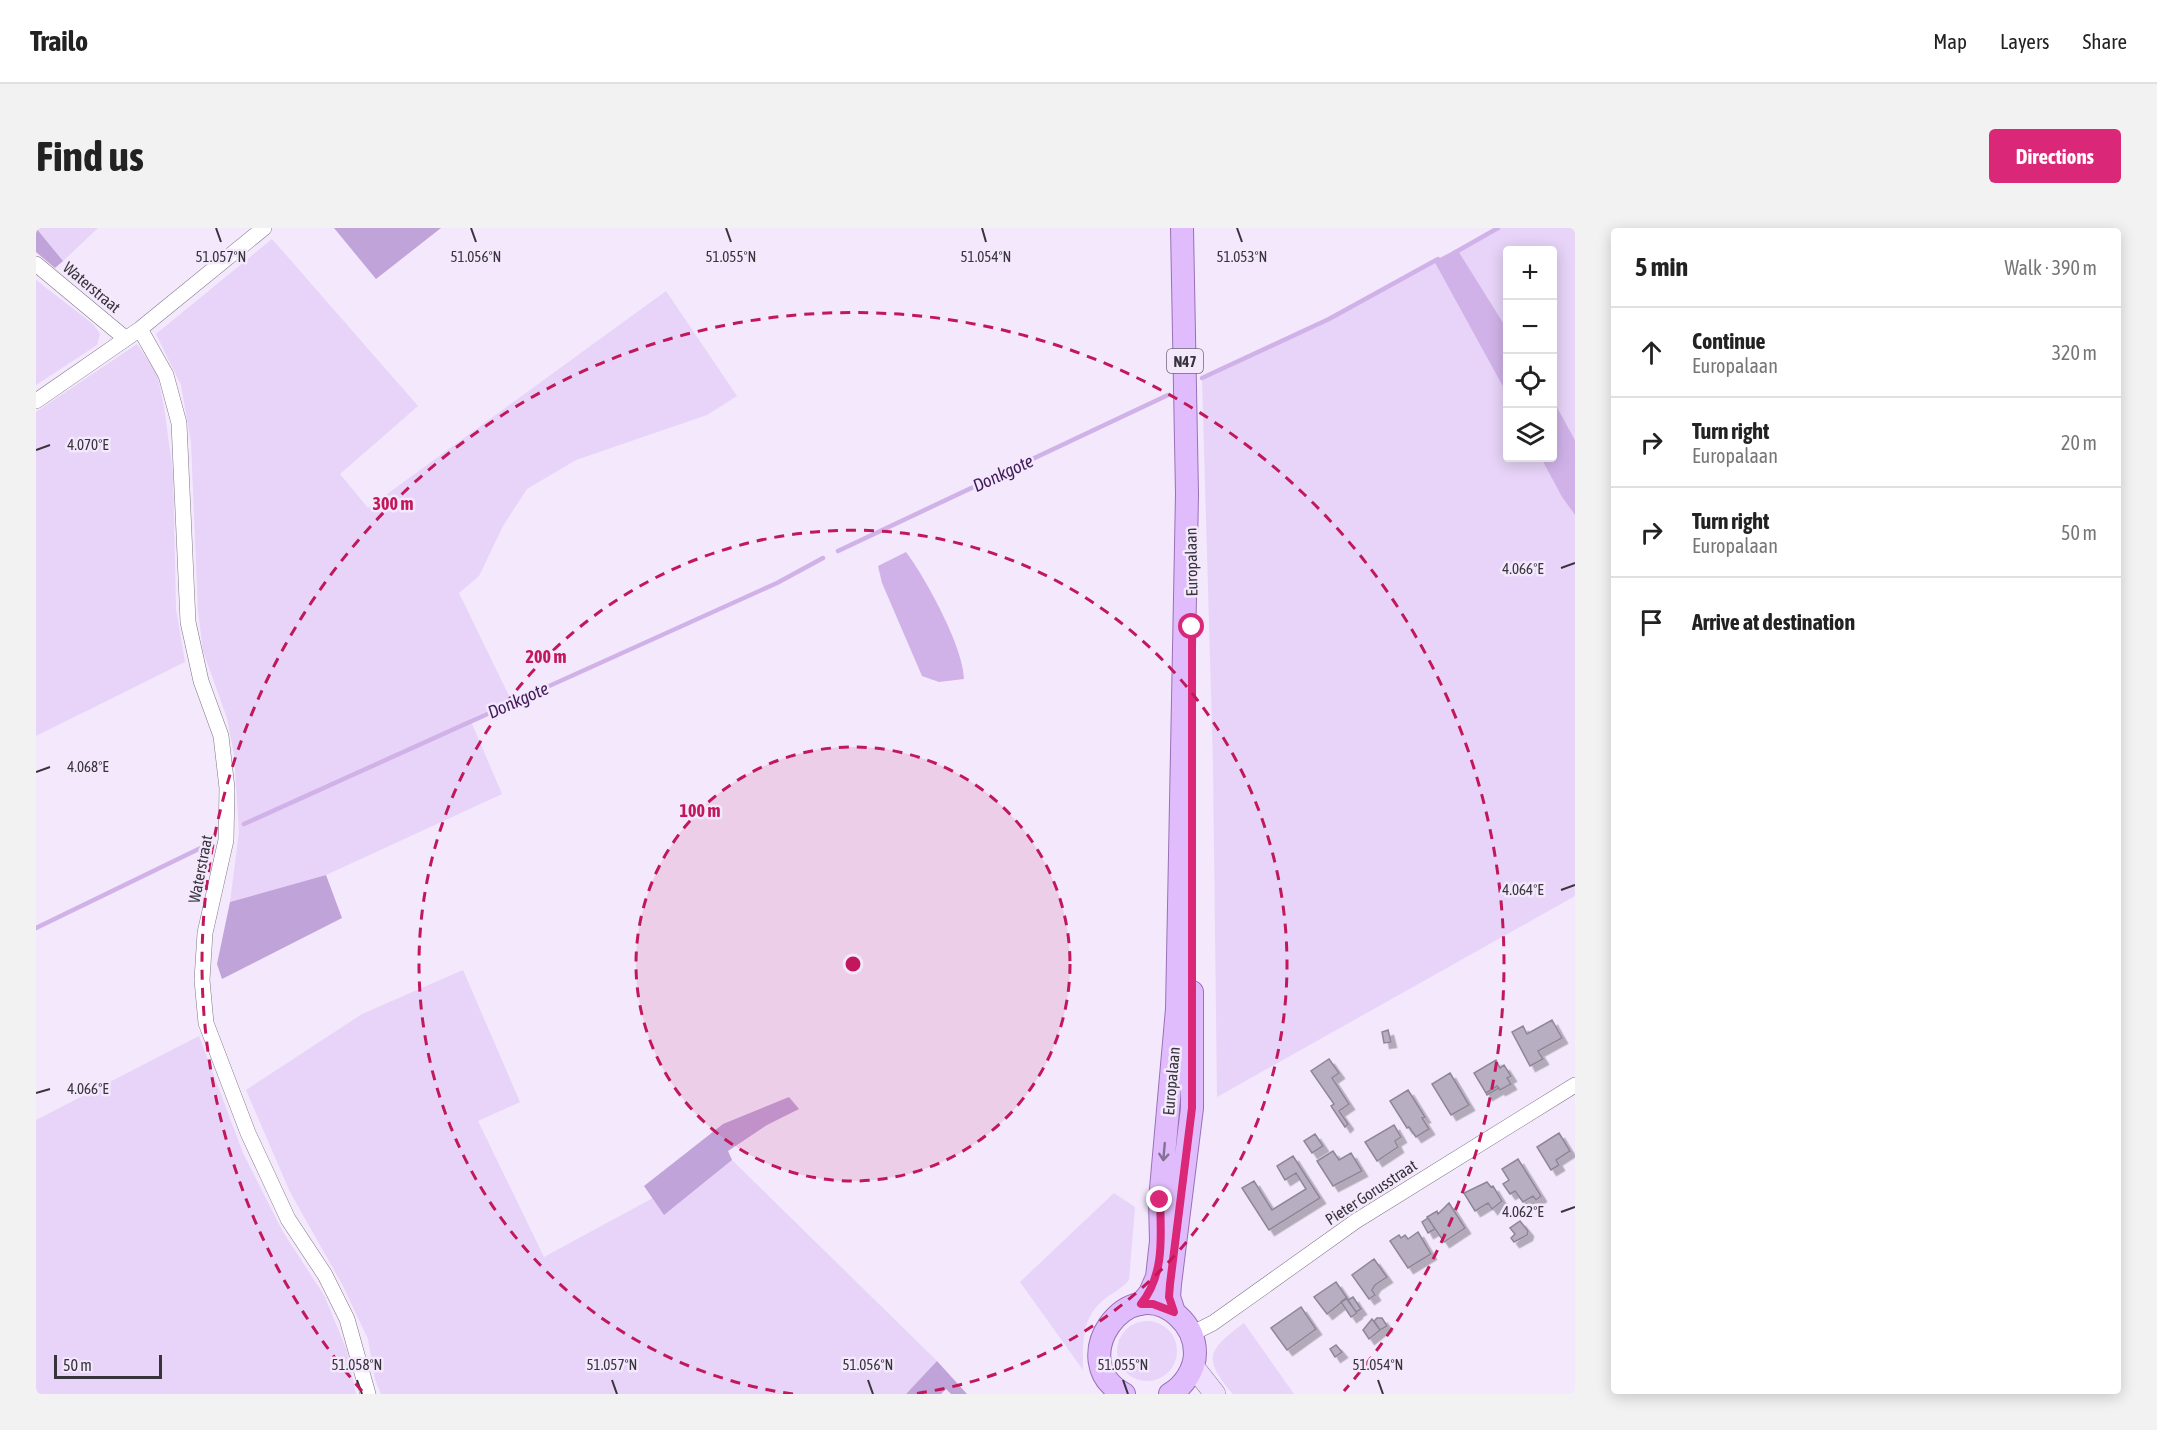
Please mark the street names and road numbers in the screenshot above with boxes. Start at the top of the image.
street label: Waterstraat [60,258,125,316]
road number: N47 [1167,349,1203,373]
street label: Europalaan [1181,527,1202,597]
street label: Waterstraat [185,833,216,905]
street label: Europalaan [1159,1046,1184,1116]
street label: Pieter Gorusstraat [1322,1156,1420,1228]

